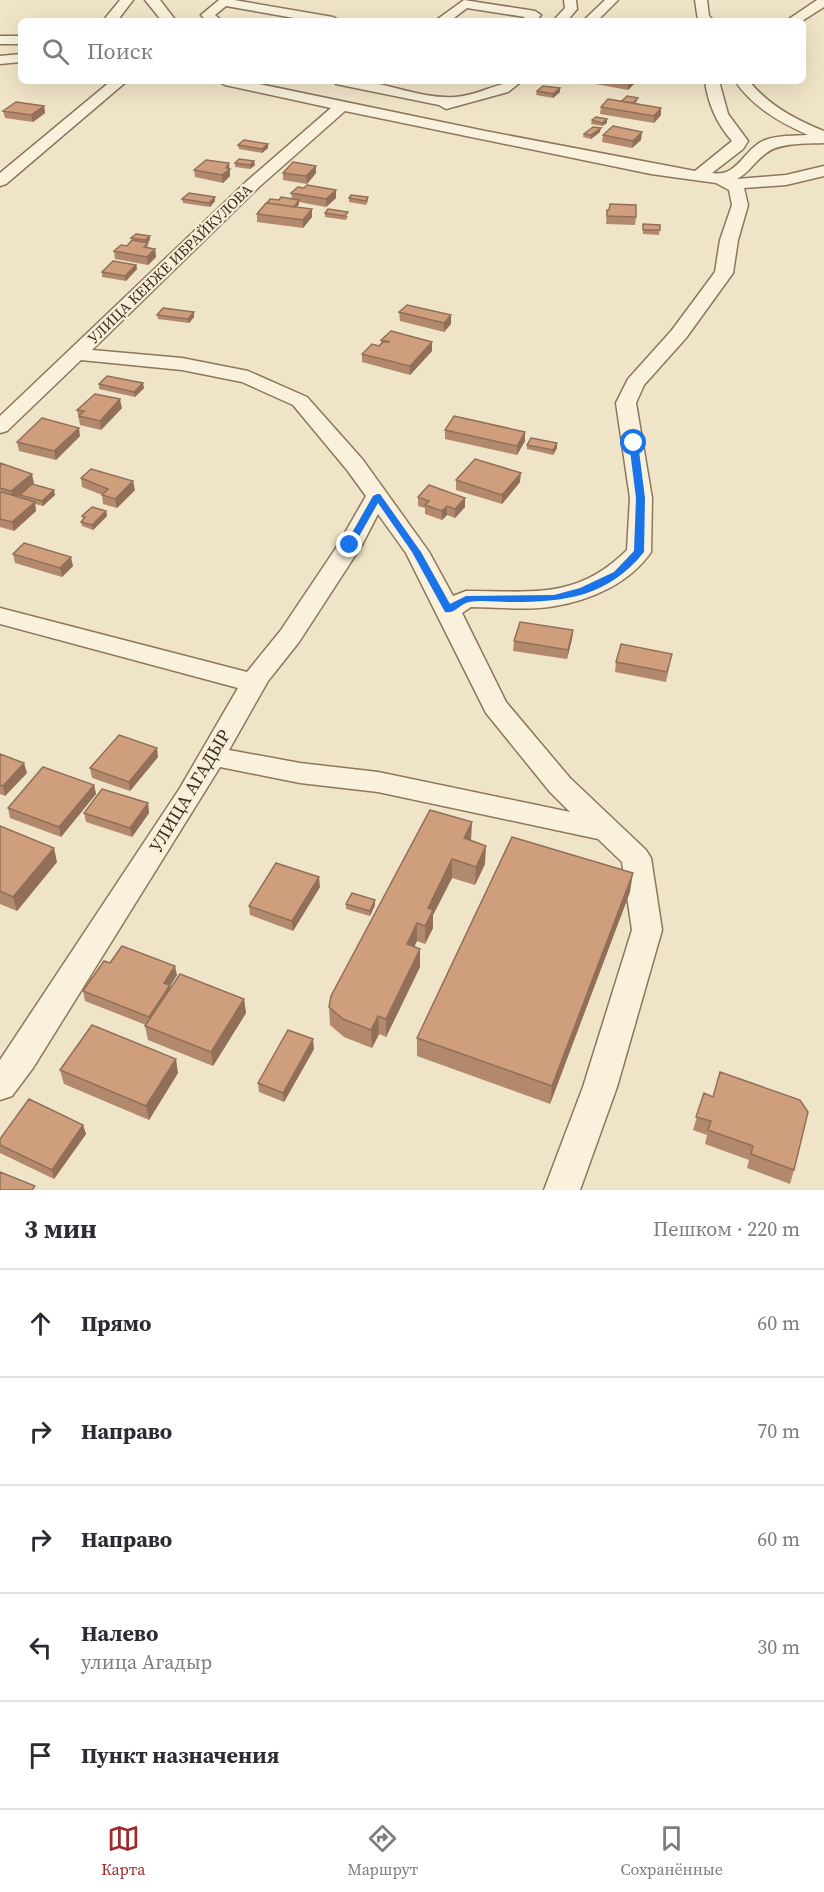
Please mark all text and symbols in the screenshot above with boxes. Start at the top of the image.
search box [18,18,806,84]
icon: search [39,35,72,68]
text: Поиск [87,36,153,66]
street label: УЛИЦА КЕНЖЕ ИБРАЙКУЛОВА [83,179,257,348]
route start [620,429,646,455]
route end [336,531,362,557]
street label: УЛИЦА АГАДЫР [143,724,236,857]
text: 3 мин [24,1211,97,1247]
text: Пешком · 220 m [653,1215,800,1243]
icon: ahead [24,1307,57,1340]
text: Прямо [81,1308,151,1338]
text: 60 m [757,1309,800,1337]
icon: right [24,1415,57,1448]
text: Направо [81,1416,172,1446]
text: 70 m [757,1417,800,1445]
icon: right [24,1523,57,1556]
text: Направо [81,1524,172,1554]
text: 60 m [757,1525,800,1553]
text: Налево [81,1618,158,1648]
icon: left [24,1631,57,1664]
text: 30 m [757,1633,800,1661]
text: улица Агадыр [81,1648,212,1676]
icon: arrive [24,1739,57,1772]
text: Пункт назначения [81,1740,279,1770]
tab: Карта [101,1822,145,1880]
tab: Маршрут [348,1822,418,1880]
tab: Сохранённые [620,1822,723,1880]

